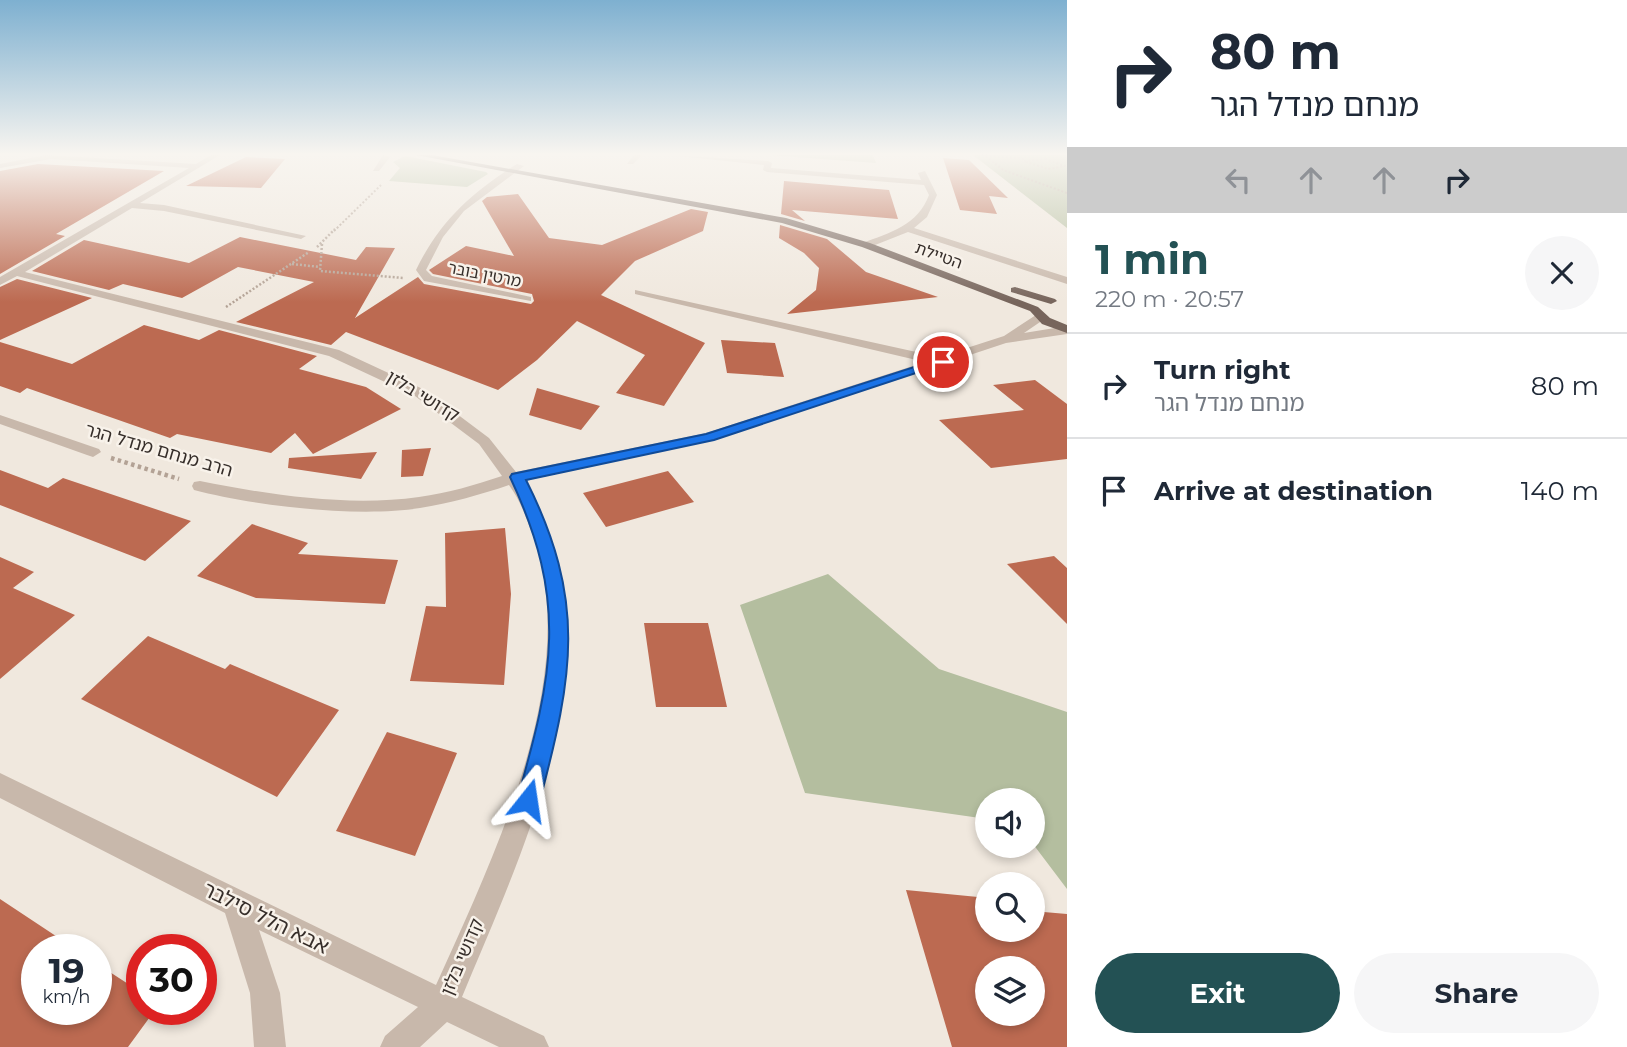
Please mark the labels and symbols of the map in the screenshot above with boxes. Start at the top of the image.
street label: הטיילת [913,238,965,273]
street label: מרטין בובר [447,258,523,291]
pin [913,332,973,392]
street label: קדושי בלזן [383,366,463,426]
street label: הרב מנחם מנדל הגר [83,418,235,482]
position arrow [491,763,565,837]
street label: אבא הלל סילבר [199,876,333,959]
street label: קדושי בלזן [436,915,488,999]
speed limit sign: 30 [126,934,217,1025]

